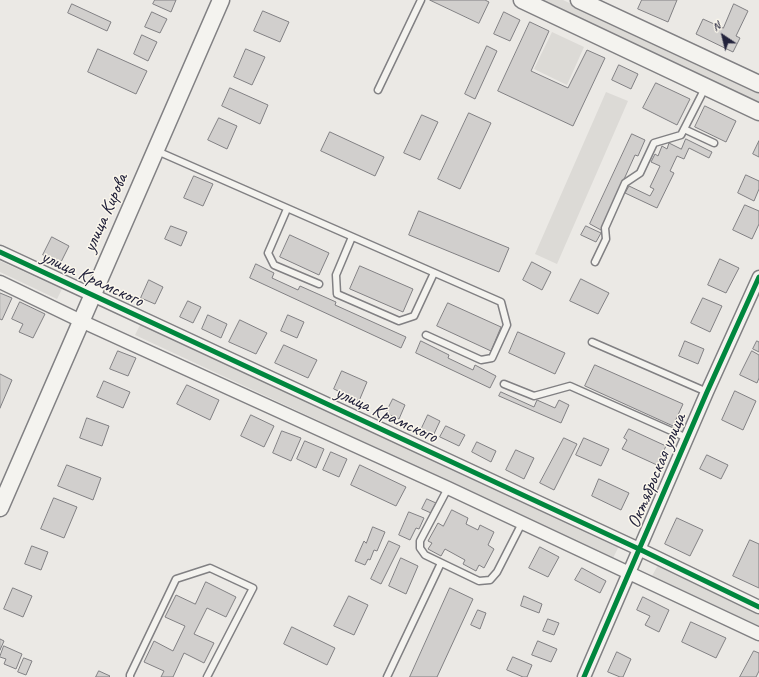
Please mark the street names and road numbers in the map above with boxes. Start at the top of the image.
street label: улица Кирова [79,170,133,256]
street label: улица Крамского [37,245,147,313]
street label: улица Крамского [331,381,441,449]
street label: Октябрьская улица [623,410,691,532]

